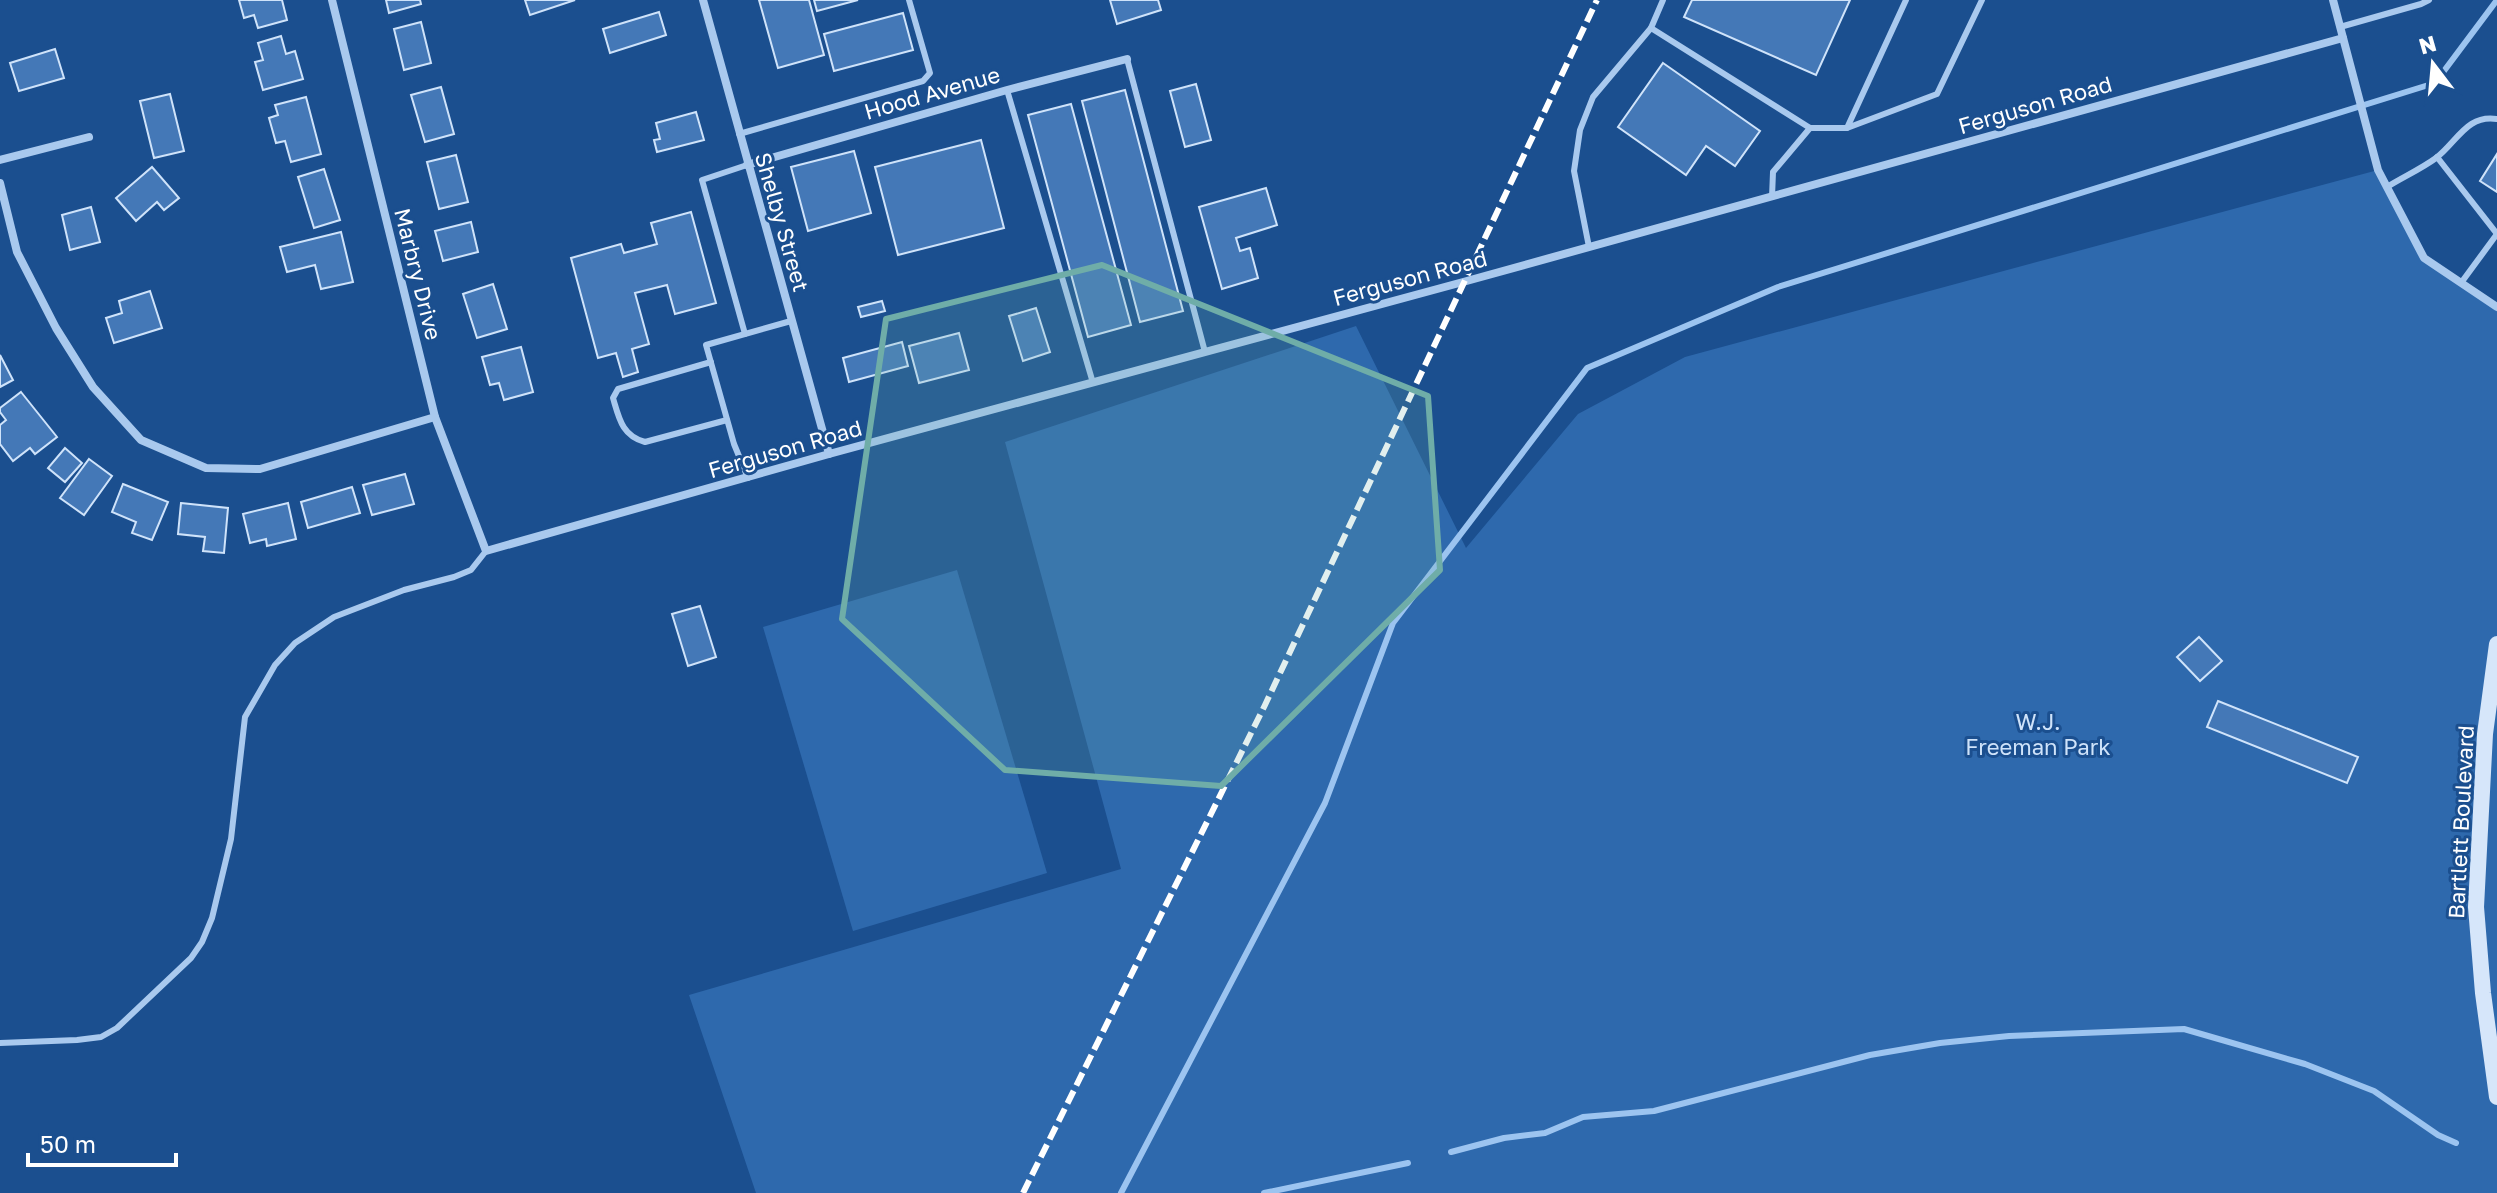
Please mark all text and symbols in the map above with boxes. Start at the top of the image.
north arrow [2393,24,2473,104]
text: N [2416,29,2439,60]
street label: Hood Avenue [861,60,1003,125]
street label: Ferguson Road [1955,70,2115,139]
street label: Shelby Street [750,149,815,295]
street label: Marbry Drive [389,205,448,343]
street label: Ferguson Road [1330,244,1490,311]
street label: Ferguson Road [705,414,865,483]
park label: W.J. Freeman Park [1965,708,2111,760]
street label: Bartlett Boulevard [2442,724,2479,919]
scale bar [28,1117,176,1167]
text: 50 m [40,1129,96,1158]

